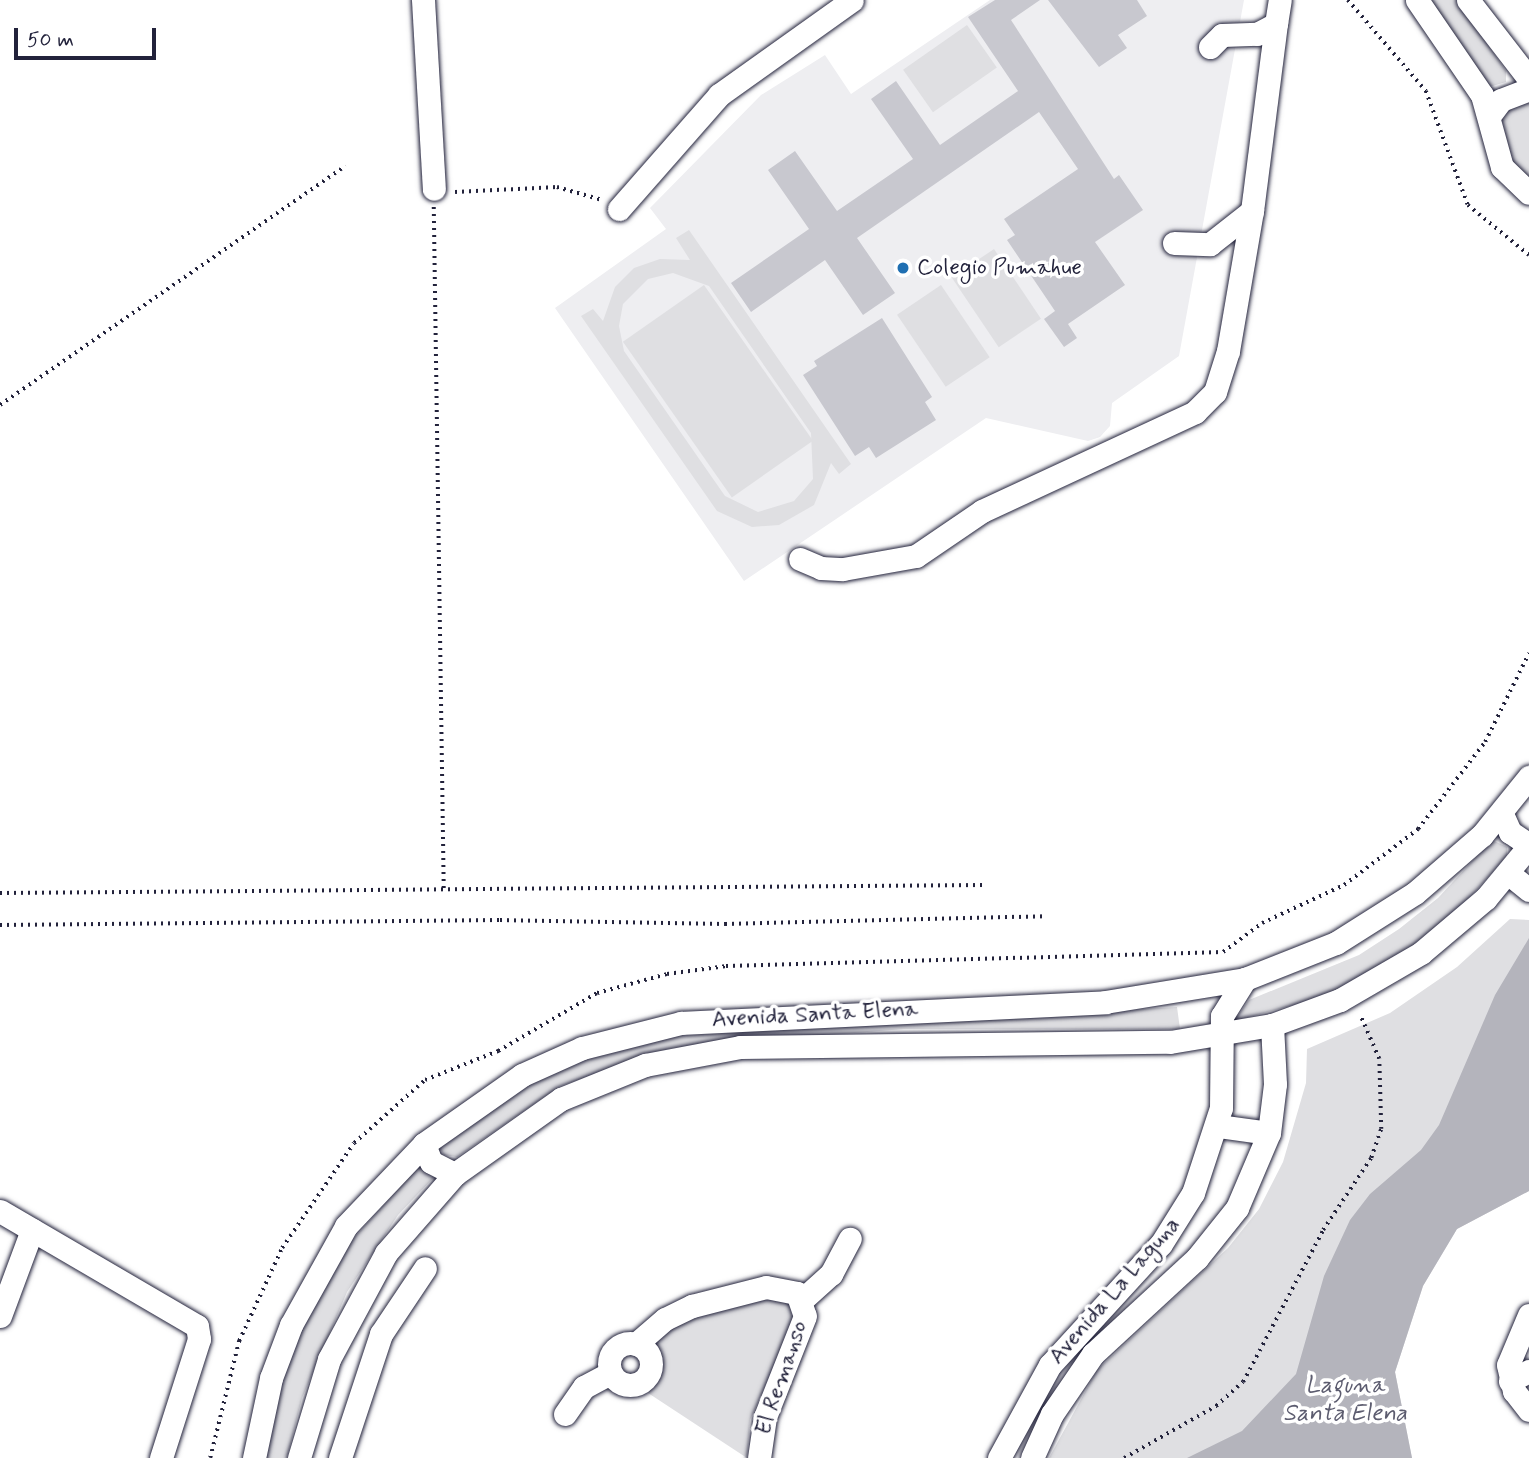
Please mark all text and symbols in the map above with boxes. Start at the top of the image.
scale bar [18,14,159,58]
text: 50 m [27,26,74,54]
place label: Colegio Pumahue [917,254,1085,282]
marker: Colegio Pumahue [895,260,911,276]
street label: Avenida Santa Elena [712,996,918,1034]
street label: Avenida La Laguna [1042,1210,1188,1372]
street label: El Remanso [749,1317,815,1439]
water label: Laguna Santa Elena [1282,1372,1408,1428]

